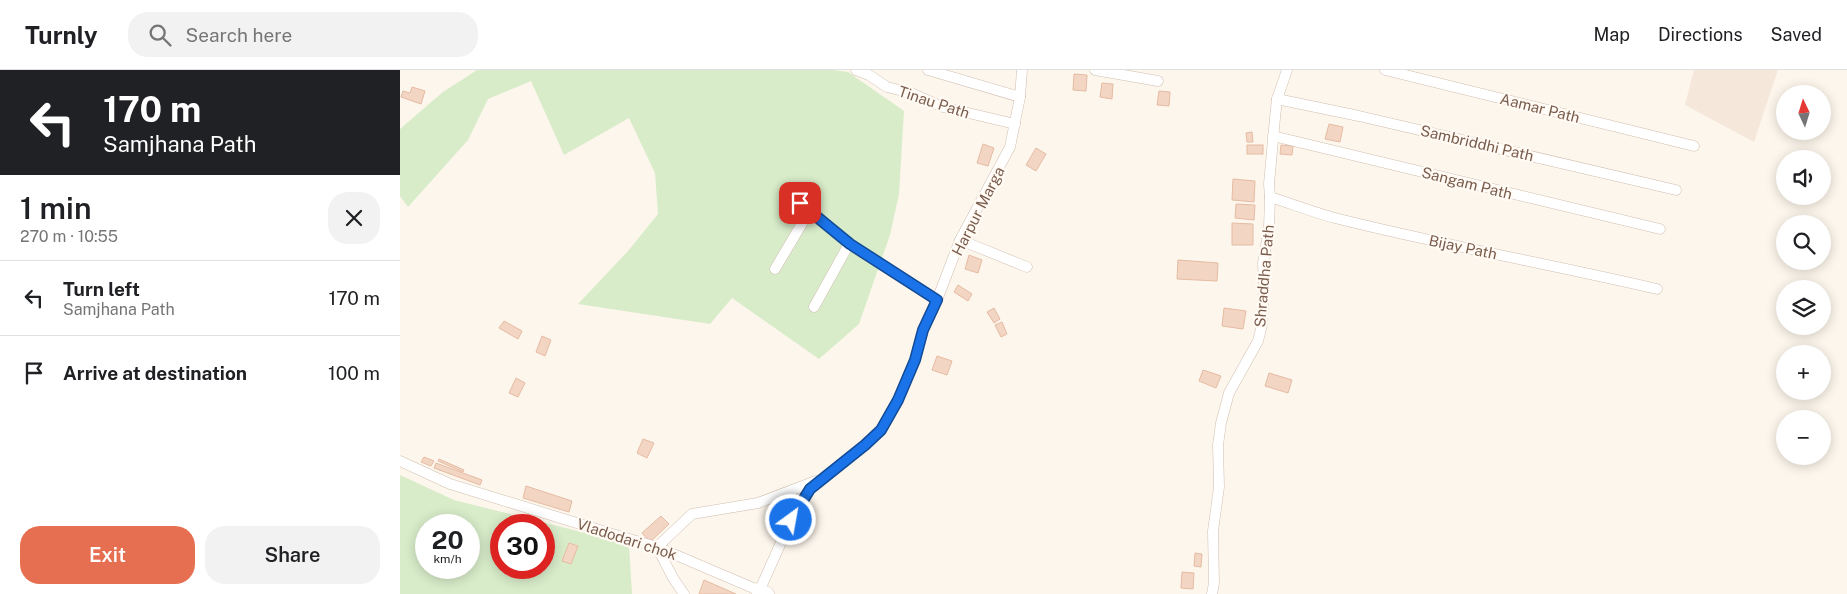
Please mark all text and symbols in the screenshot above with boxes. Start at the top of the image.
search box [128,12,478,57]
text: Turnly [25,21,98,49]
icon: search [146,21,174,49]
text: Search here [186,24,292,46]
text: Map [1593,24,1630,45]
text: Directions [1658,24,1743,45]
text: Saved [1771,24,1822,45]
street label: Tinau Path [896,83,972,121]
north arrow [1776,85,1831,140]
map controls [1776,85,1831,465]
text: 170 m [103,89,201,130]
icon: left [20,90,85,155]
street label: Aamar Path [1498,90,1582,126]
street label: Sambriddhi Path [1419,122,1535,164]
text: Samjhana Path [103,131,257,157]
button: sound [1776,150,1831,205]
street label: Harpur Marga [948,164,1008,258]
street label: Sangam Path [1420,164,1514,202]
pin [779,182,821,224]
icon: arrive [786,189,814,217]
text: 1 min [20,190,91,226]
button: close [328,192,380,244]
button: search [1776,215,1831,270]
street label: Shraddha Path [1251,224,1277,328]
text: 270 m · 10:55 [20,227,118,246]
street label: Bijay Path [1427,231,1499,263]
text: Turn left [63,278,140,300]
button: layers [1776,280,1831,335]
icon: left [20,284,48,312]
text: 170 m [329,287,380,309]
text: Samjhana Path [63,300,175,319]
button: + [1776,345,1831,400]
icon: arrive [20,359,48,387]
text: Arrive at destination [63,362,247,384]
text: 100 m [328,362,380,384]
button: − [1776,410,1831,465]
position arrow [764,493,816,545]
speed limit sign: 30 [490,514,555,579]
street label: Vladodari chok [575,515,679,563]
text: 20 [432,525,464,555]
button: Exit [20,526,195,584]
button: Share [205,526,380,584]
text: km/h [433,552,462,566]

